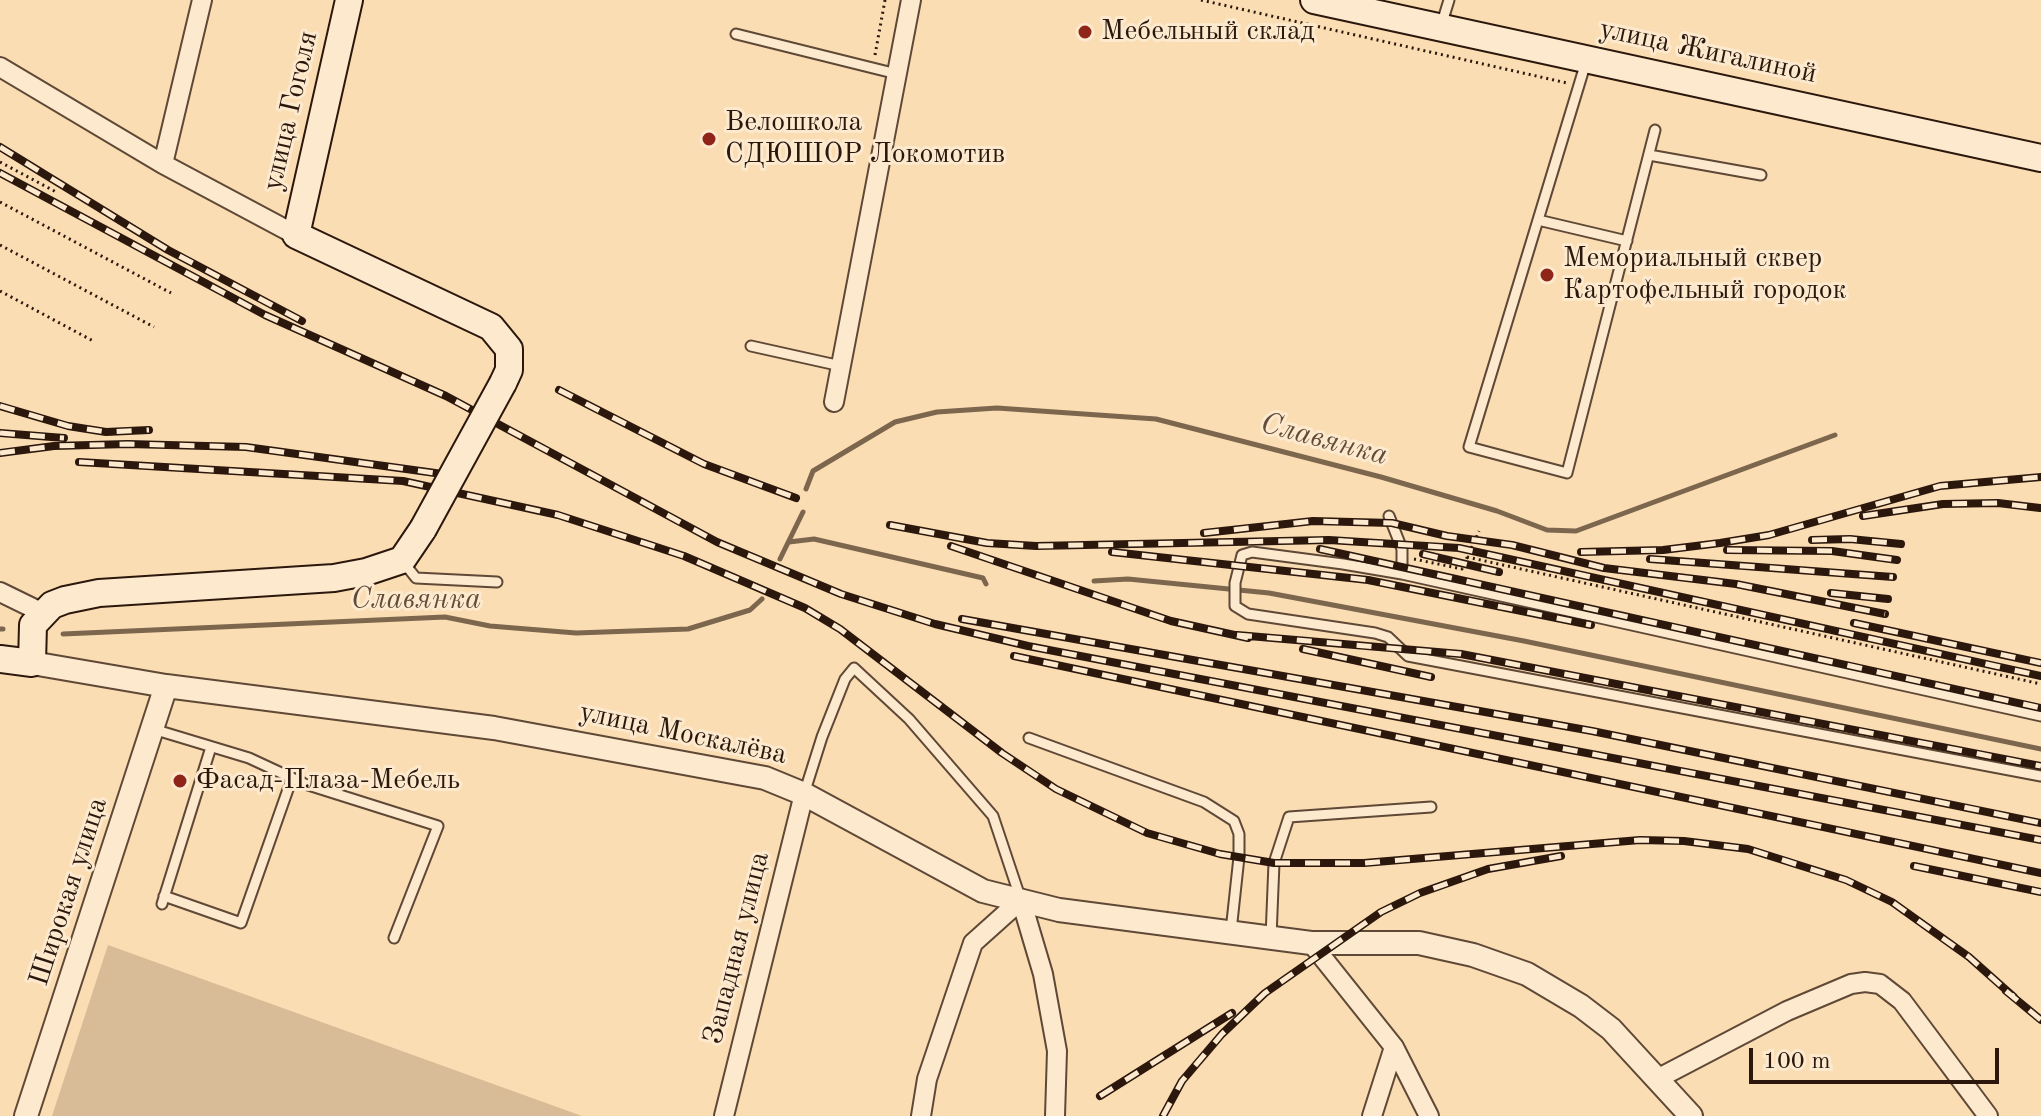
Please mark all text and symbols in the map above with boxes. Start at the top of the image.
street label: улица Жигалиной [1596,13,1820,91]
place label: Мебельный склад [1101,15,1314,49]
marker: Мебельный склад [1076,23,1094,41]
street label: улица Гоголя [256,28,326,194]
place label: Велошкола СДЮШОР Локомотив [725,106,1005,172]
marker: Велошкола СДЮШОР Локомотив [700,130,718,148]
place label: Мемориальный сквер Картофельный городок [1563,242,1847,308]
marker: Мемориальный сквер Картофельный городок [1538,266,1556,284]
water label: Славянка [1256,406,1392,474]
water label: Славянка [351,582,481,618]
street label: улица Москалёва [576,696,790,772]
place label: Фасад-Плаза-Мебель [196,764,460,798]
marker: Фасад-Плаза-Мебель [171,772,189,790]
street label: Широкая улица [23,793,115,991]
street label: Западная улица [697,848,777,1048]
scale bar [1753,1032,2003,1082]
text: 100 m [1763,1050,1831,1074]

